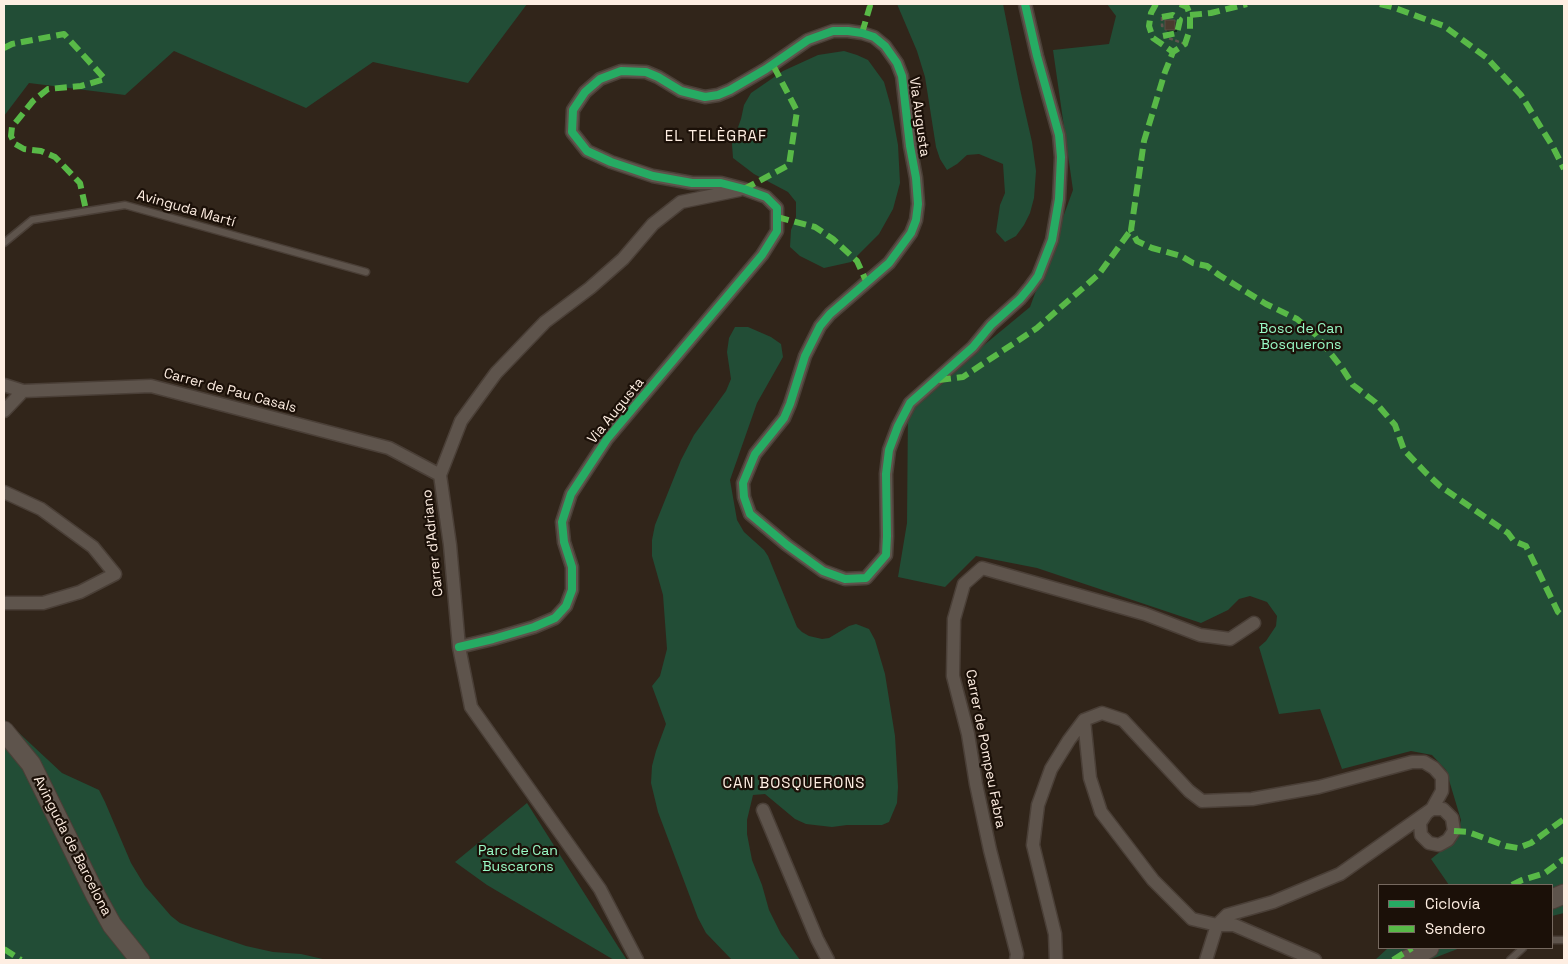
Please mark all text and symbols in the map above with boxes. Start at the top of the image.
street label: Via Augusta [905,76,933,158]
district label: EL TELÈGRAF [663,128,769,146]
street label: Avinguda Martí [135,187,237,231]
park label: Bosc de Can Bosquerons [1259,321,1343,354]
street label: Carrer de Pau Casals [162,365,298,417]
street label: Via Augusta [584,374,648,448]
street label: Carrer d'Adriano [419,489,447,597]
street label: Carrer de Pompeu Fabra [961,668,1009,830]
street label: Avinguda de Barcelona [29,773,115,919]
district label: CAN BOSQUERONS [721,775,867,793]
park label: Parc de Can Buscarons [478,843,558,876]
legend [1378,884,1553,949]
text: Ciclovía [1425,894,1480,913]
text: Sendero [1425,919,1485,938]

